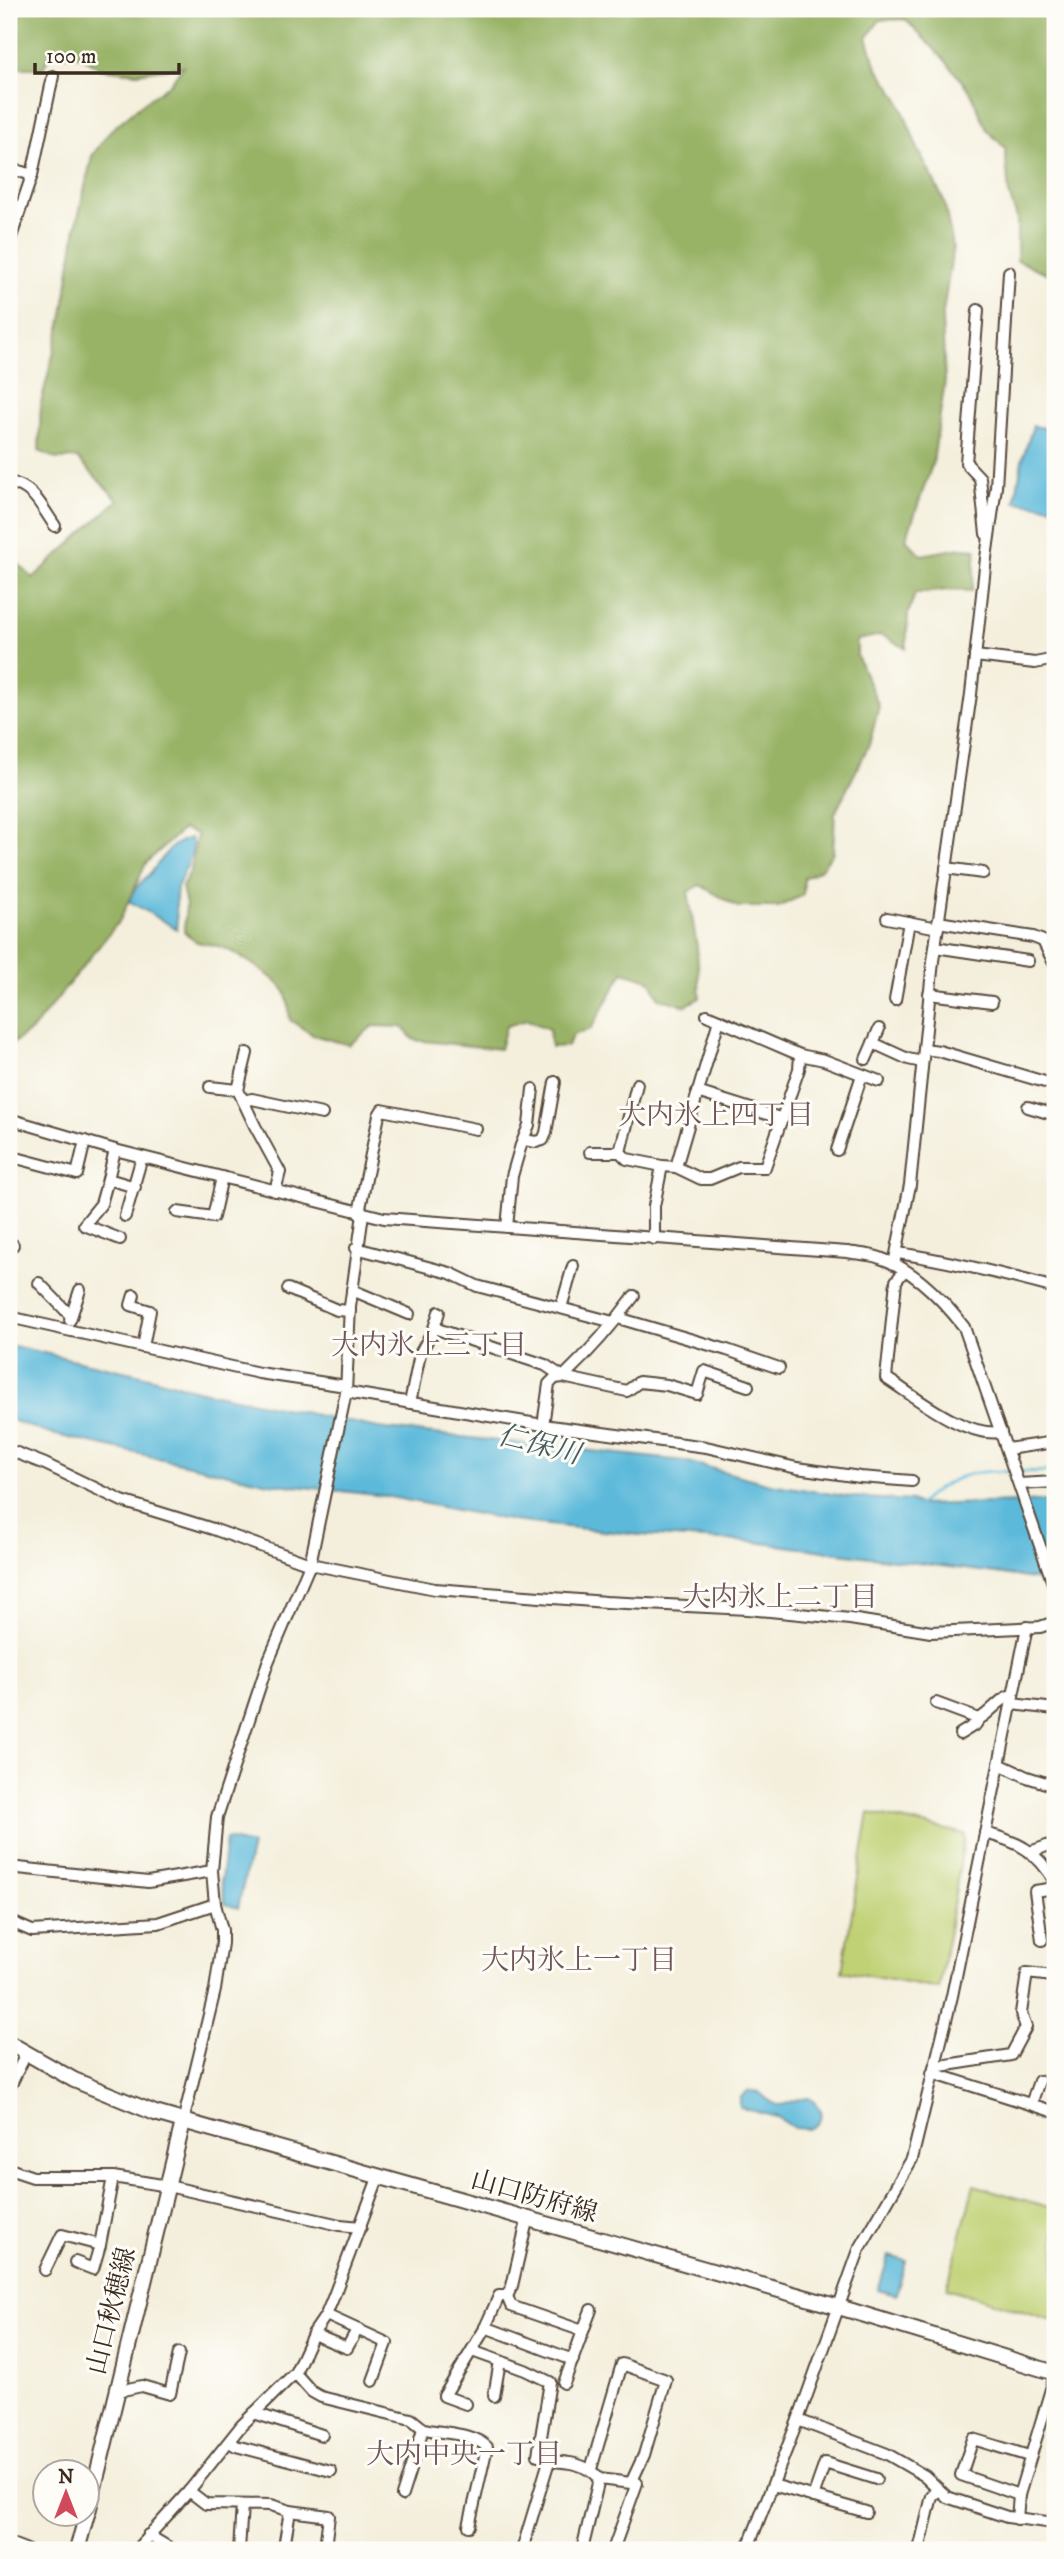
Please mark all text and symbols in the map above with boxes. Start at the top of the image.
scale bar [35,32,178,76]
text: 100 m [46,44,97,70]
district label: 大内氷上四丁目 [618,1098,814,1133]
district label: 大内氷上三丁目 [331,1328,527,1363]
water label: 仁保川 [494,1418,587,1473]
district label: 大内氷上二丁目 [682,1580,878,1615]
district label: 大内氷上一丁目 [481,1943,677,1978]
street label: 山口防府線 [467,2163,601,2231]
street label: 山口秋穂線 [80,2244,144,2378]
district label: 大内中央一丁目 [366,2437,562,2472]
north arrow [32,2458,102,2528]
text: N [58,2466,74,2489]

